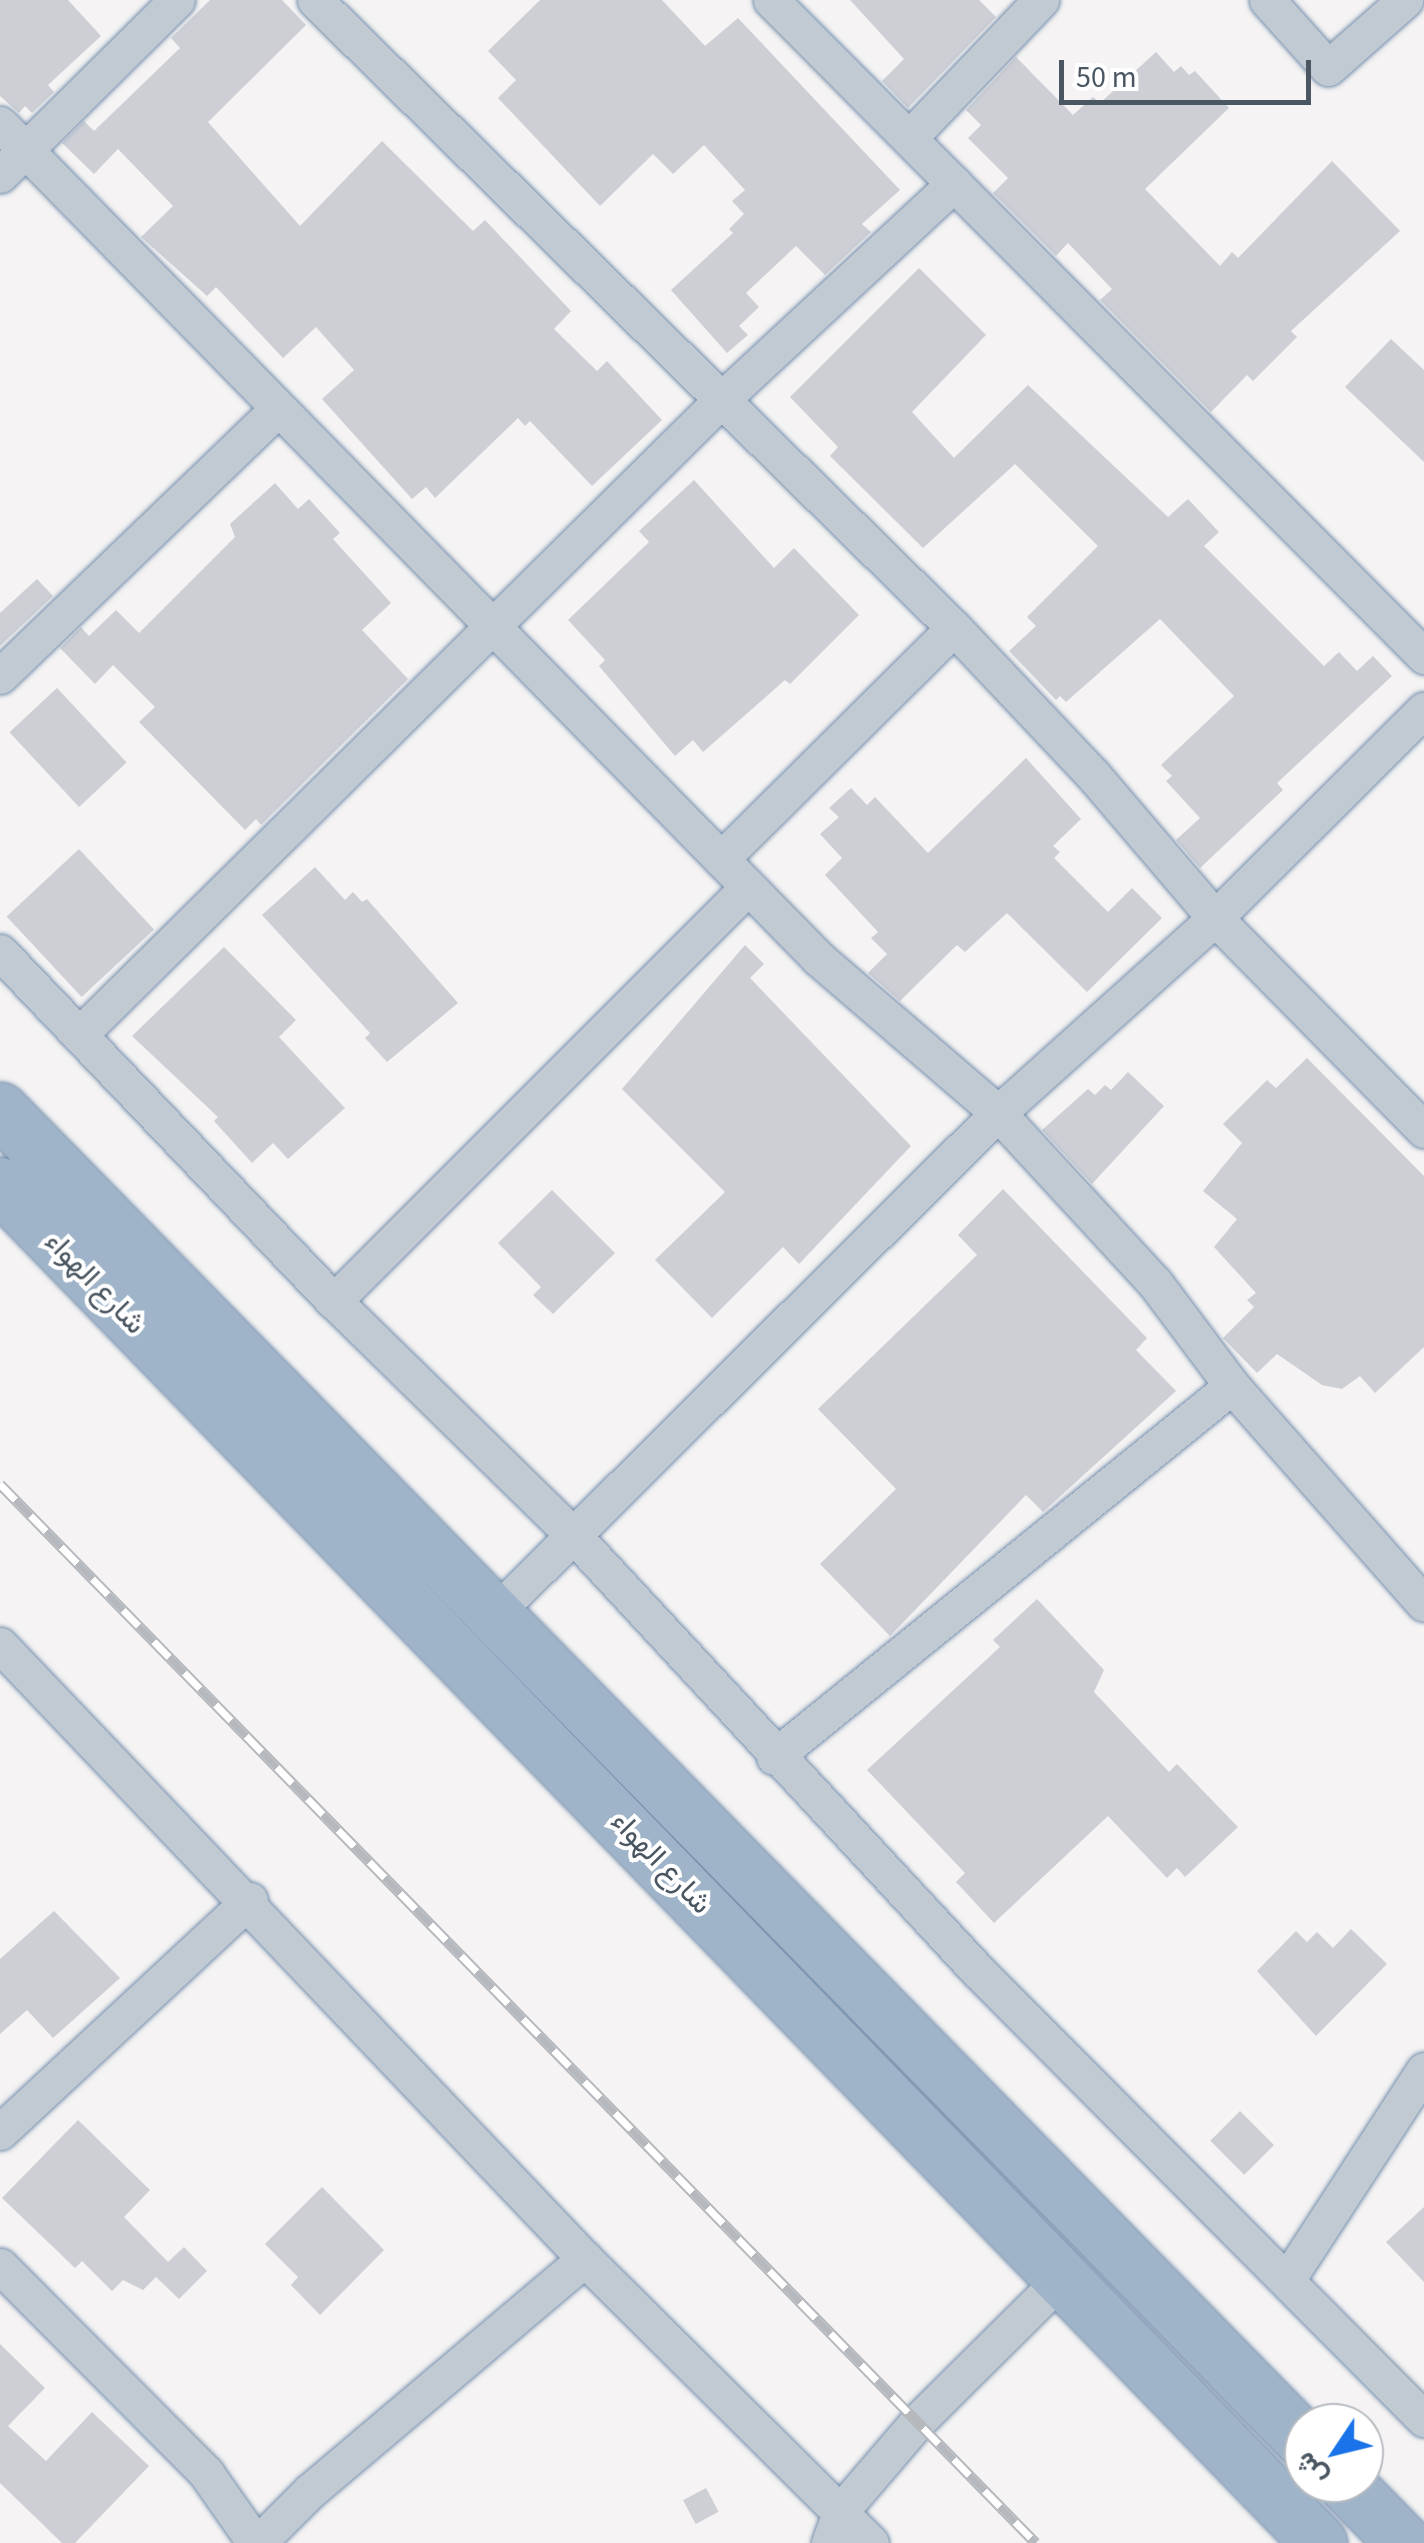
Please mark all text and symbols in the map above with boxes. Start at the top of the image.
scale bar [1064,40,1316,102]
text: 50 m [1076,56,1137,99]
street label: شارع الهواء [37,1224,153,1342]
street label: شارع الهواء [603,1804,719,1922]
north arrow [1284,2403,1384,2503]
text: ش [1285,2444,1337,2494]

